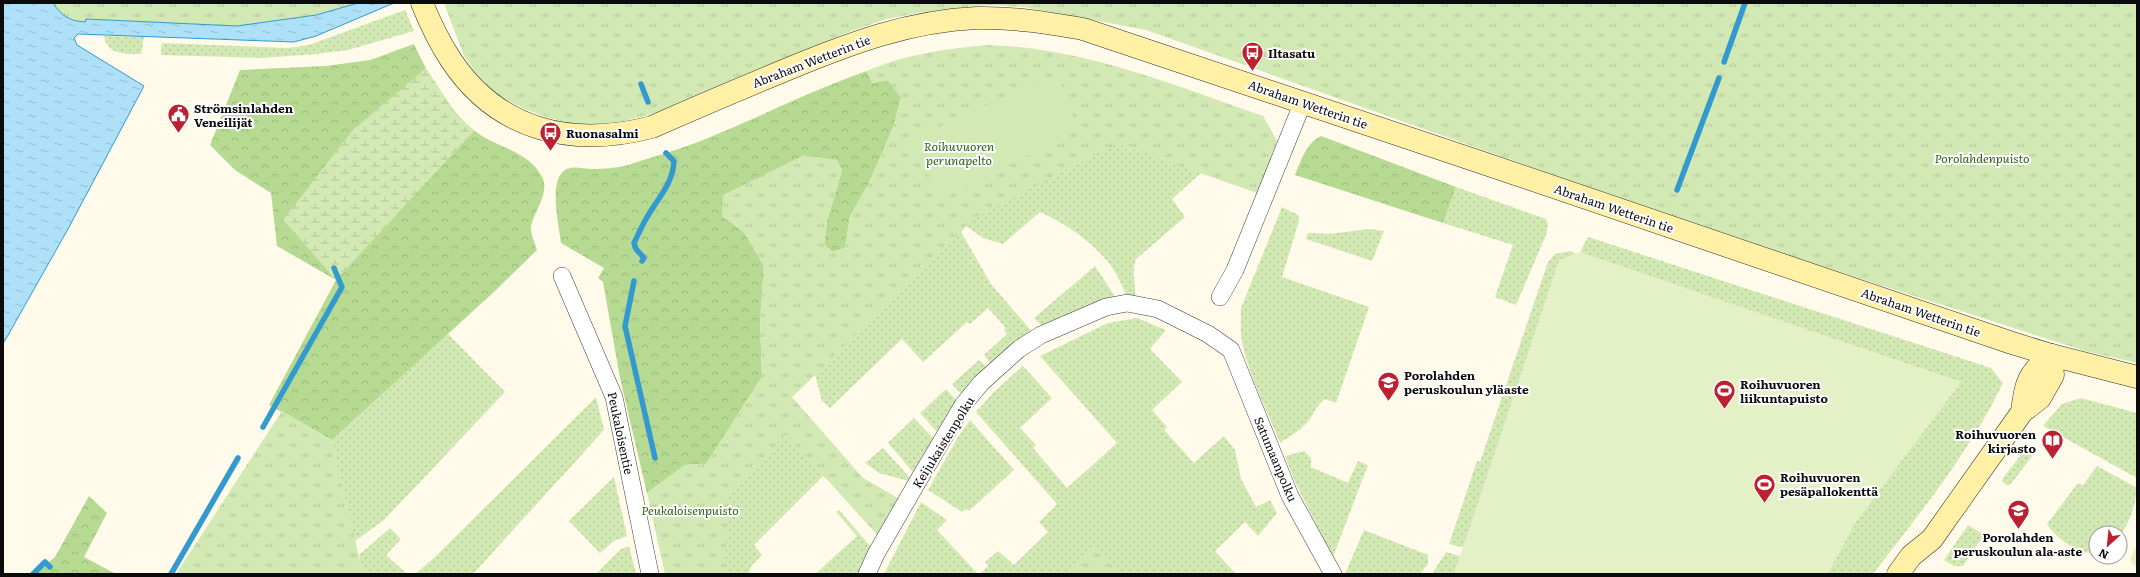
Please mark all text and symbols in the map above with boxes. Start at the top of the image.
street label: Abraham Wetterin tie [749,30,873,92]
bus stop icon: Iltasatu [1239,40,1265,73]
place label: Iltasatu [1268,44,1315,62]
street label: Abraham Wetterin tie [1246,75,1370,133]
place label: Strömsinlahden Veneilijät [194,99,294,131]
public building icon: Strömsinlahden Veneilijät [165,102,191,135]
bus stop icon: Ruonasalmi [537,120,563,153]
place label: Ruonasalmi [566,124,639,142]
park label: Roihuvuoren perunapelto [924,137,994,169]
park label: Porolahdenpuisto [1934,149,2030,167]
street label: Abraham Wetterin tie [1552,179,1676,237]
street label: Abraham Wetterin tie [1859,283,1983,341]
place label: Porolahden peruskoulun yläaste [1404,366,1529,398]
school or university icon: Porolahden peruskoulun yläaste [1375,369,1401,402]
place label: Roihuvuoren liikuntapuisto [1740,375,1828,407]
sports icon: Roihuvuoren liikuntapuisto [1711,378,1737,411]
street label: Peukaloisentie [603,390,639,476]
street label: Keijukaistenpolku [908,392,979,491]
street label: Satumaanpolku [1250,414,1302,505]
place label: Roihuvuoren kirjasto [1955,425,2037,457]
library icon: Roihuvuoren kirjasto [2039,428,2065,461]
place label: Roihuvuoren pesäpallokenttä [1780,468,1878,500]
sports icon: Roihuvuoren pesäpallokenttä [1751,471,1777,504]
school or university icon: Porolahden peruskoulun ala-aste [2005,497,2031,530]
park label: Peukaloisenpuisto [641,501,739,519]
north arrow [2088,525,2128,565]
place label: Porolahden peruskoulun ala-aste [1954,528,2083,560]
text: N [2095,546,2111,564]

